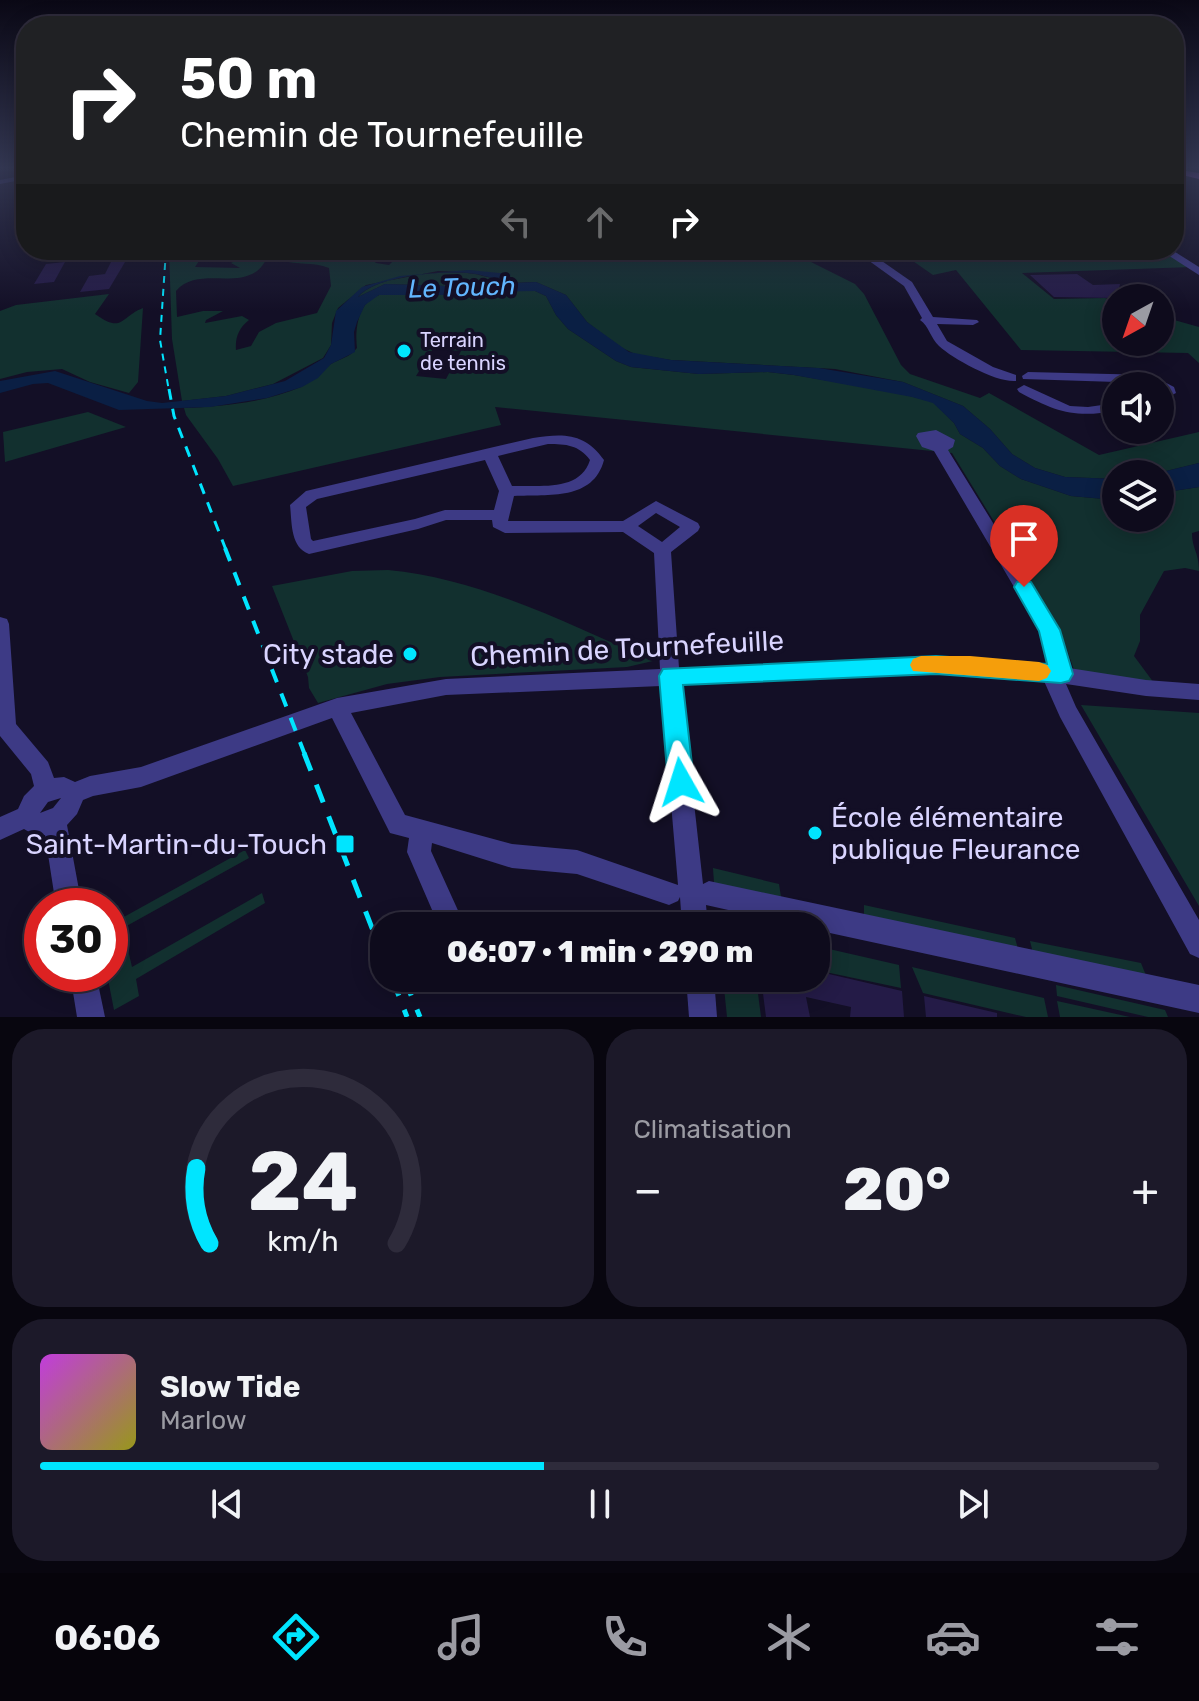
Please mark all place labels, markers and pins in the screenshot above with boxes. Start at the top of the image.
place label: Terrain de tennis [420,328,506,375]
marker: Terrain de tennis [395,342,413,360]
pin [990,505,1058,587]
place label: City stade [263,638,394,671]
marker: City stade [401,645,419,663]
place label: École élémentaire publique Fleurance [831,801,1081,866]
marker: École élémentaire publique Fleurance [806,824,824,842]
place label: Saint-Martin-du-Touch [26,828,327,861]
marker: Saint-Martin-du-Touch [334,833,356,855]

